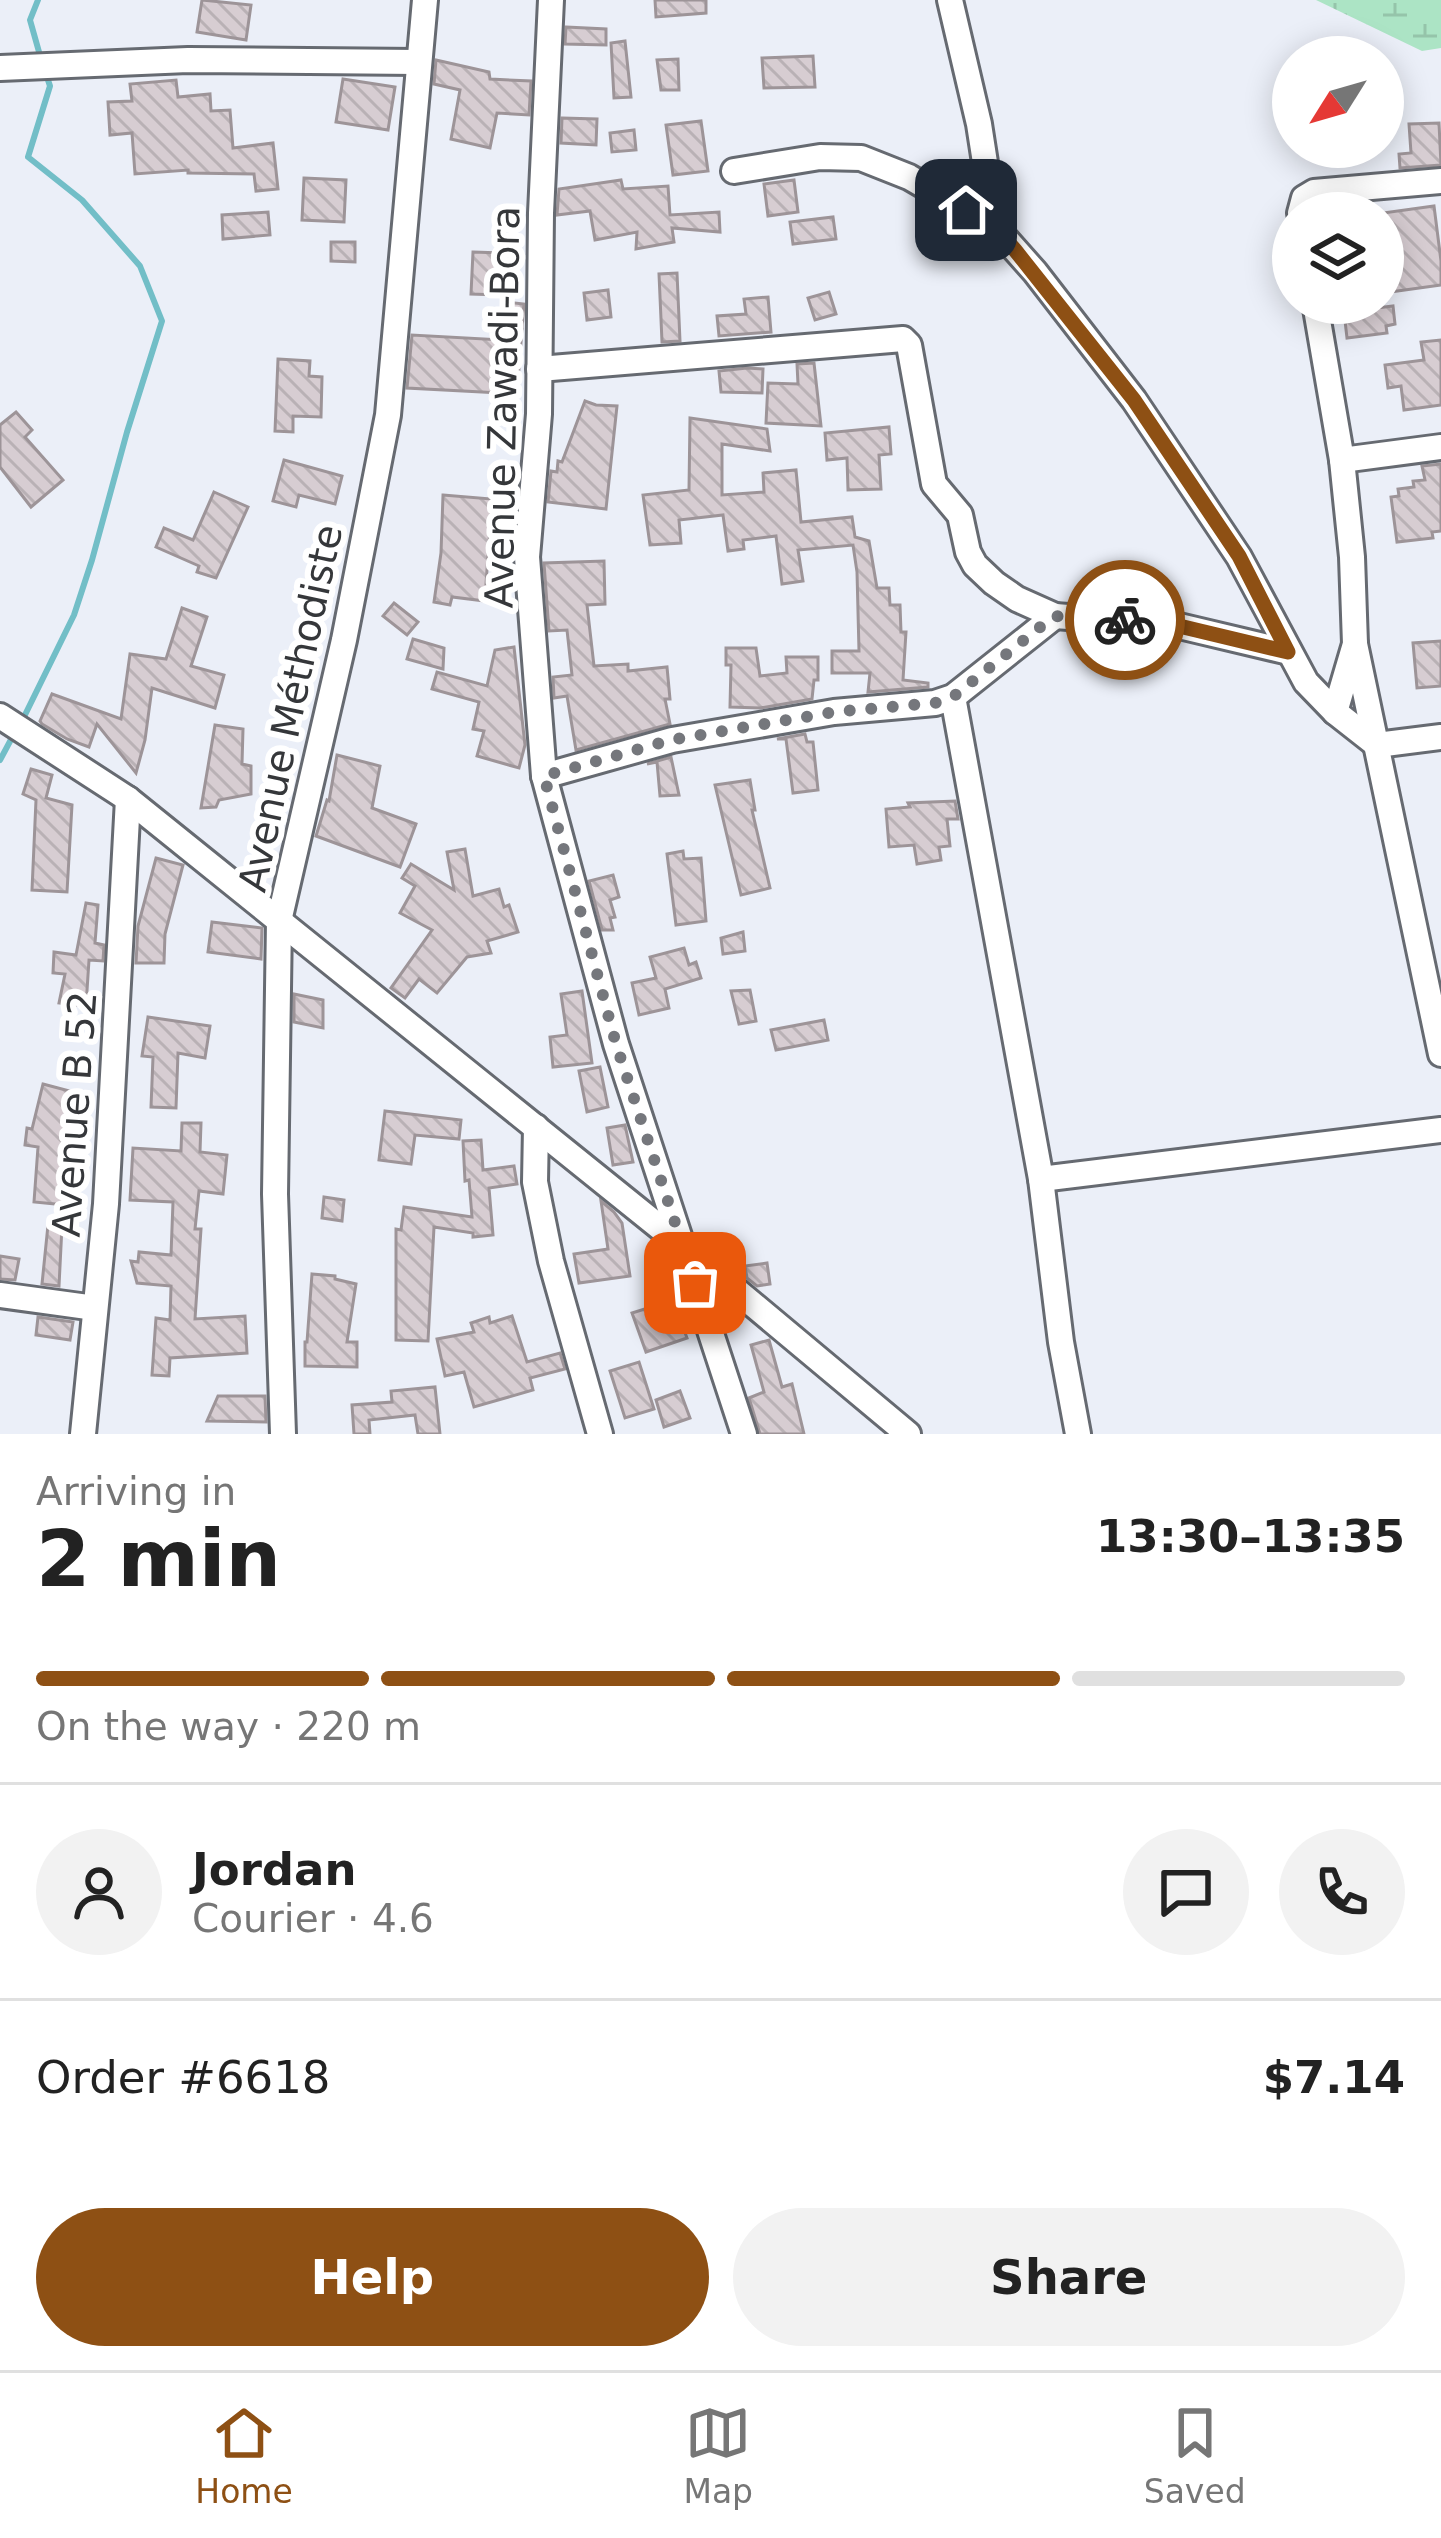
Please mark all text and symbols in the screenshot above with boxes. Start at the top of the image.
north arrow [1272,36,1404,168]
map controls [1272,36,1404,324]
pin [915,159,1017,261]
icon: home [933,177,999,243]
button: layers [1272,192,1404,324]
street label: Avenue Zawadi-Bora [476,205,529,609]
street label: Avenue Méthodiste [230,521,351,896]
courier [1065,560,1185,680]
icon: bike [1092,587,1158,653]
street label: Avenue B 52 [43,990,106,1238]
pin [644,1232,746,1334]
icon: bag [662,1250,728,1316]
text: Arriving in [36,1469,236,1514]
text: 13:30–13:35 [1096,1510,1405,1563]
text: 2 min [36,1514,281,1604]
text: On the way · 220 m [36,1704,421,1749]
button: person [36,1829,162,1955]
button: chat [1123,1829,1249,1955]
button: phone [1279,1829,1405,1955]
text: Jordan [192,1843,356,1896]
text: Courier · 4.6 [192,1896,434,1941]
text: Order #6618 [36,2051,330,2104]
text: $7.14 [1263,2051,1405,2104]
button: Help [36,2208,709,2346]
button: Share [733,2208,1405,2346]
tab: Home [195,2400,293,2511]
tab: Map [683,2400,753,2511]
tab: Saved [1144,2400,1246,2511]

